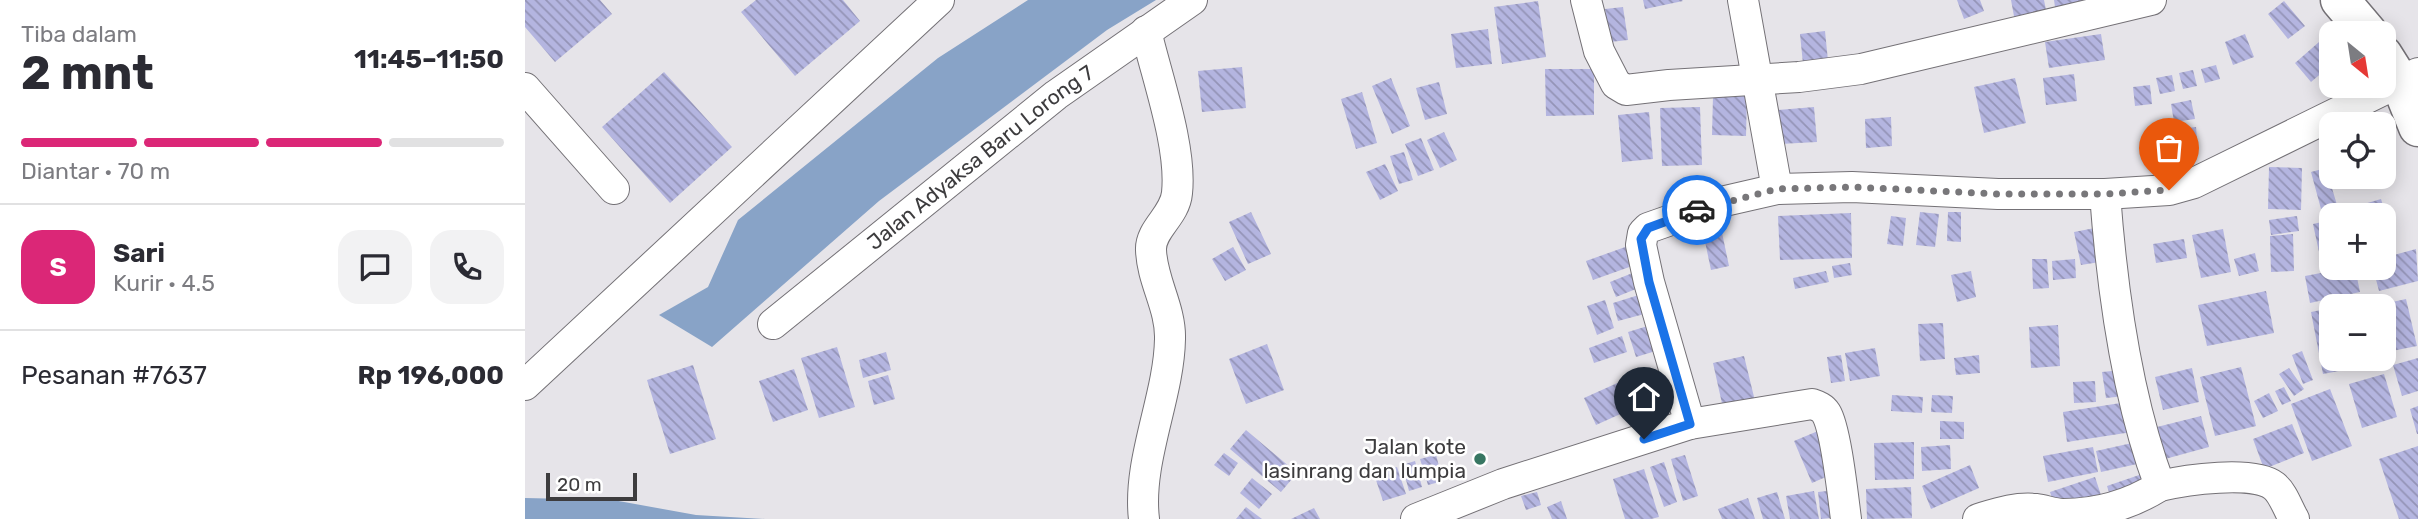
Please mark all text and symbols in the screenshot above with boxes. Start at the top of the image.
text: Tiba dalam [21,20,137,48]
north arrow [2319,21,2396,98]
map controls [2319,21,2396,371]
text: 11:45–11:50 [354,44,504,75]
text: 2 mnt [21,46,154,101]
street label: Jalan Adyaksa Baru Lorong 7 [862,60,1098,255]
button: locate [2319,112,2396,189]
pin [2139,118,2199,190]
icon: bag [2150,129,2188,167]
text: Diantar · 70 m [21,157,170,185]
courier [1662,175,1732,245]
icon: car [1678,191,1716,229]
button: + [2319,203,2396,280]
button: chat [338,230,412,304]
button: phone [430,230,504,304]
text: Sari [113,238,165,269]
text: S [49,252,67,283]
text: Kurir · 4.5 [113,269,215,297]
button: − [2319,294,2396,371]
text: Pesanan #7637 [21,360,207,391]
text: Rp 196,000 [358,360,504,391]
pin [1614,367,1674,439]
icon: home [1625,378,1663,416]
place label: Jalan kote lasinrang dan lumpia [1263,434,1466,483]
marker: Jalan kote lasinrang dan lumpia [1472,451,1488,467]
scale bar [546,470,637,502]
text: 20 m [557,473,602,496]

